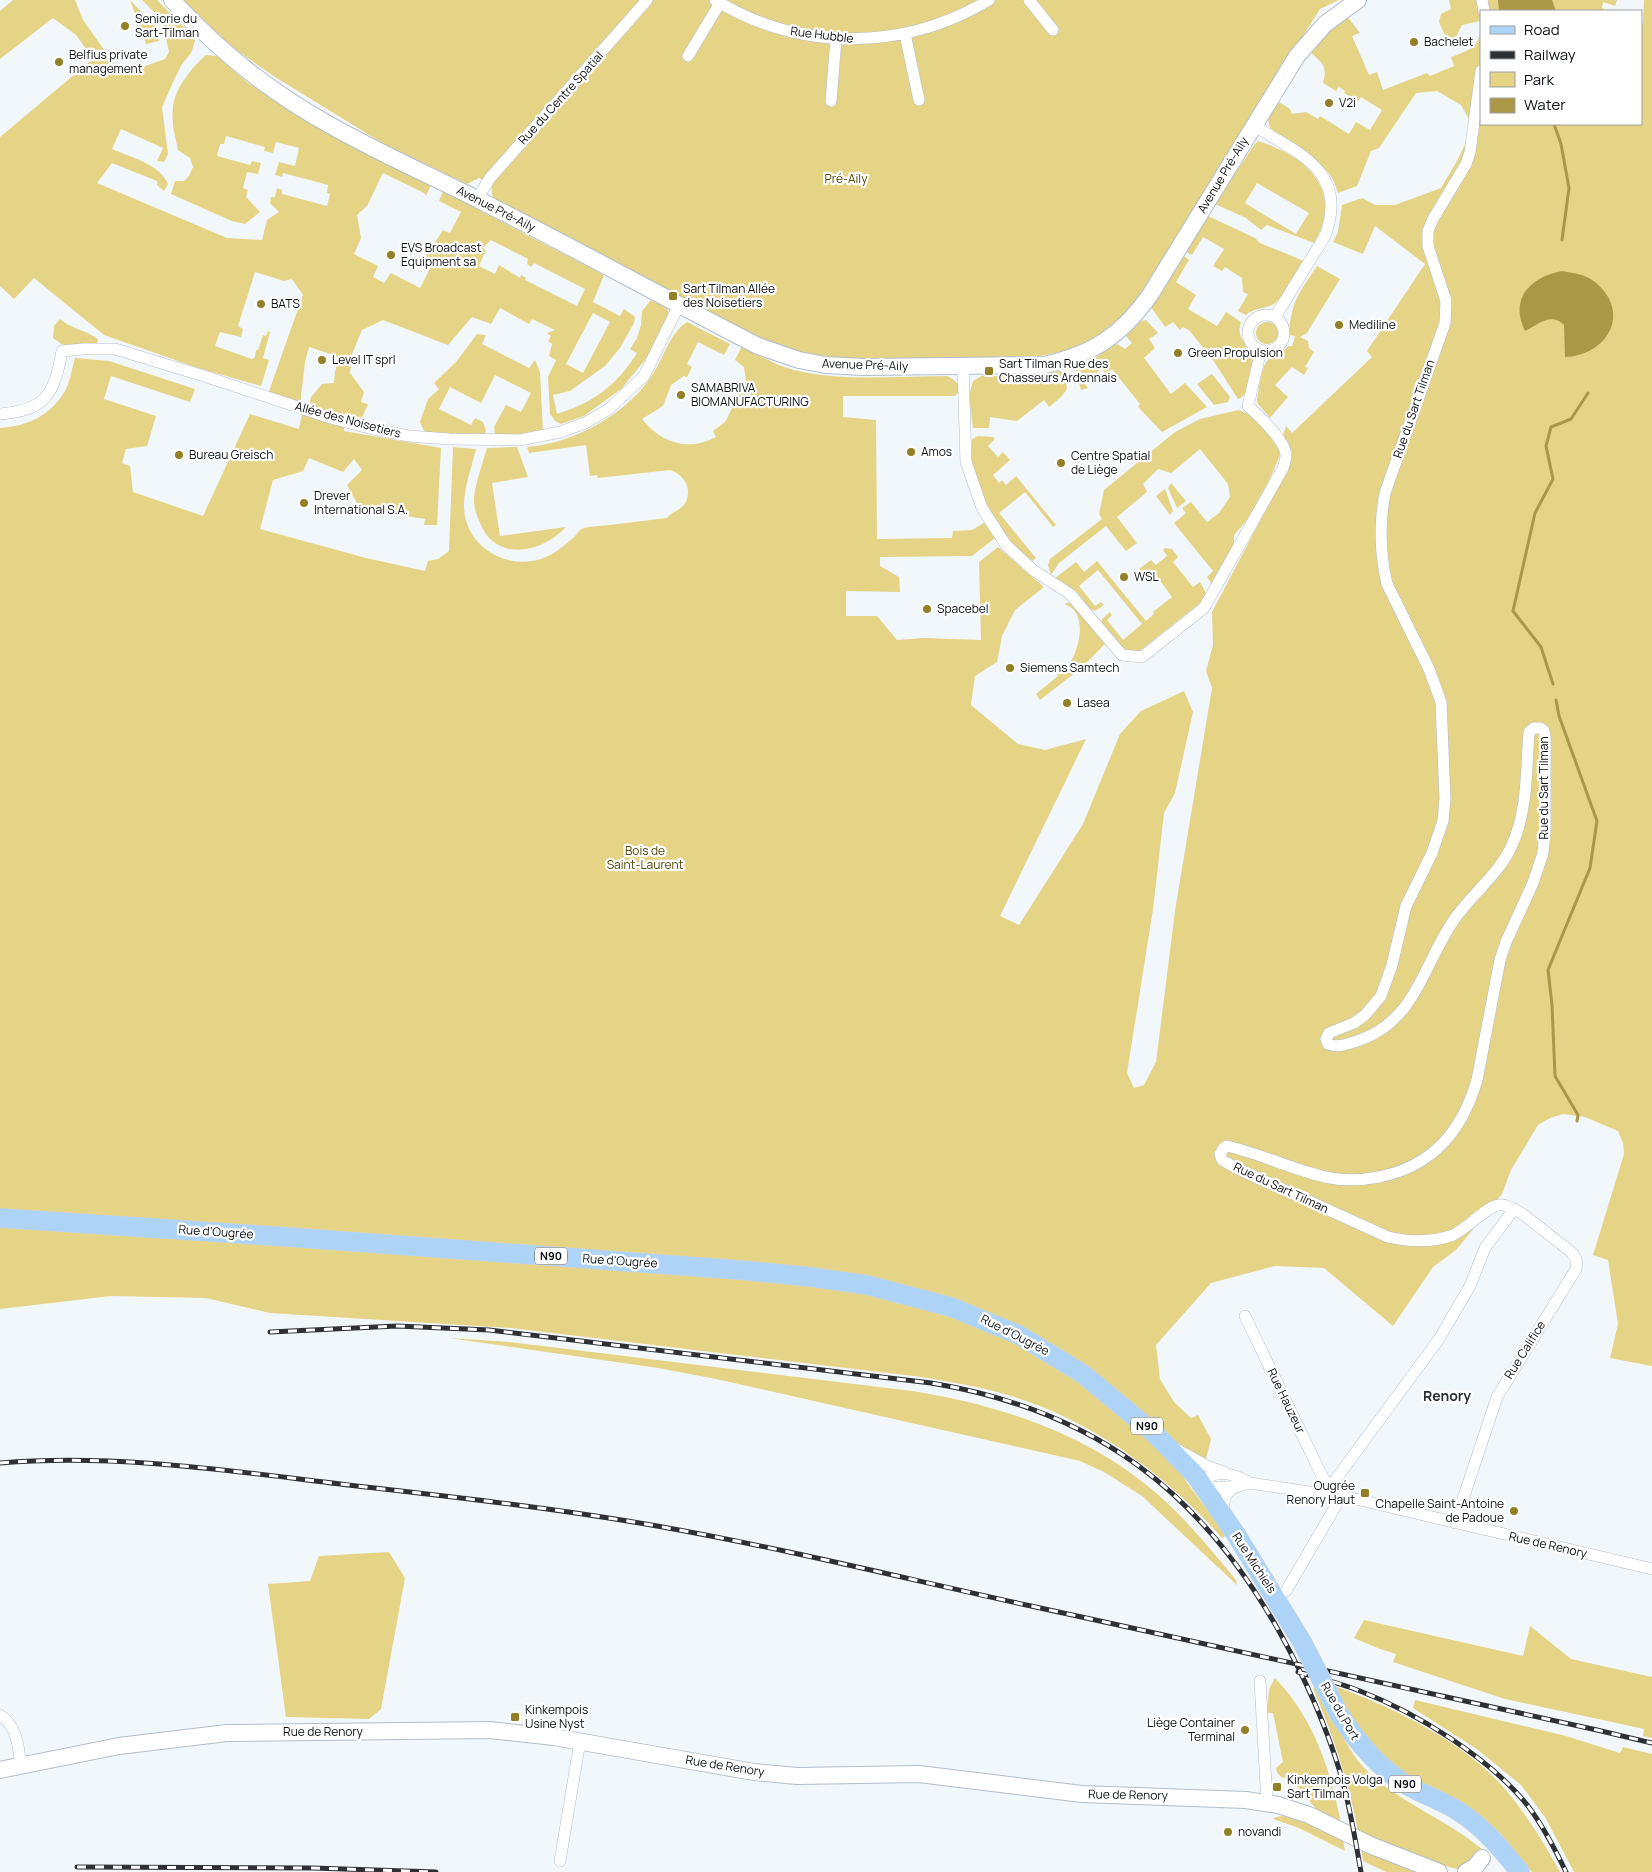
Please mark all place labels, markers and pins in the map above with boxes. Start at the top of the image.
place label: Seniorie du Sart-Tilman [135,10,199,41]
marker: Seniorie du Sart-Tilman [119,20,131,32]
place label: Bachelet [1424,33,1474,50]
marker: Bachelet [1408,36,1420,48]
place label: Belfius private management [69,46,147,77]
marker: Belfius private management [53,56,65,68]
place label: V2i [1339,94,1356,111]
marker: V2i [1323,97,1335,109]
place label: EVS Broadcast Equipment sa [401,239,482,270]
marker: EVS Broadcast Equipment sa [385,249,397,261]
place label: Sart Tilman Allée des Noisetiers [683,280,775,311]
marker: Sart Tilman Allée des Noisetiers [667,290,679,302]
place label: BATS [271,295,300,312]
marker: BATS [255,298,267,310]
place label: Mediline [1349,316,1396,333]
marker: Mediline [1333,319,1345,331]
place label: Green Propulsion [1188,344,1283,361]
marker: Green Propulsion [1172,347,1184,359]
place label: Level IT sprl [332,351,396,368]
marker: Level IT sprl [316,354,328,366]
place label: Sart Tilman Rue des Chasseurs Ardennais [999,355,1117,386]
marker: Sart Tilman Rue des Chasseurs Ardennais [983,365,995,377]
place label: SAMABRIVA BIOMANUFACTURING [691,379,809,410]
marker: SAMABRIVA BIOMANUFACTURING [675,389,687,401]
place label: Amos [921,443,952,460]
place label: Bureau Greisch [189,446,273,463]
marker: Amos [905,446,917,458]
place label: Centre Spatial de Liège [1071,447,1150,478]
marker: Bureau Greisch [173,449,185,461]
marker: Centre Spatial de Liège [1055,457,1067,469]
place label: Drever International S.A. [314,487,408,518]
marker: Drever International S.A. [298,497,310,509]
place label: WSL [1134,568,1159,585]
marker: WSL [1118,571,1130,583]
place label: Spacebel [937,600,989,617]
marker: Spacebel [921,603,933,615]
place label: Siemens Samtech [1020,659,1119,676]
marker: Siemens Samtech [1004,662,1016,674]
place label: Lasea [1077,694,1110,711]
marker: Lasea [1061,697,1073,709]
place label: Ougrée Renory Haut [1287,1477,1355,1508]
marker: Ougrée Renory Haut [1359,1487,1371,1499]
place label: Chapelle Saint-Antoine de Padoue [1376,1495,1504,1526]
marker: Chapelle Saint-Antoine de Padoue [1508,1505,1520,1517]
place label: Kinkempois Usine Nyst [525,1701,588,1732]
marker: Kinkempois Usine Nyst [509,1711,521,1723]
place label: Liège Container Terminal [1147,1714,1236,1745]
marker: Liège Container Terminal [1239,1724,1251,1736]
place label: Kinkempois Volga Sart Tilman [1287,1771,1383,1802]
marker: Kinkempois Volga Sart Tilman [1271,1781,1283,1793]
place label: novandi [1238,1823,1281,1840]
marker: novandi [1222,1826,1234,1838]

